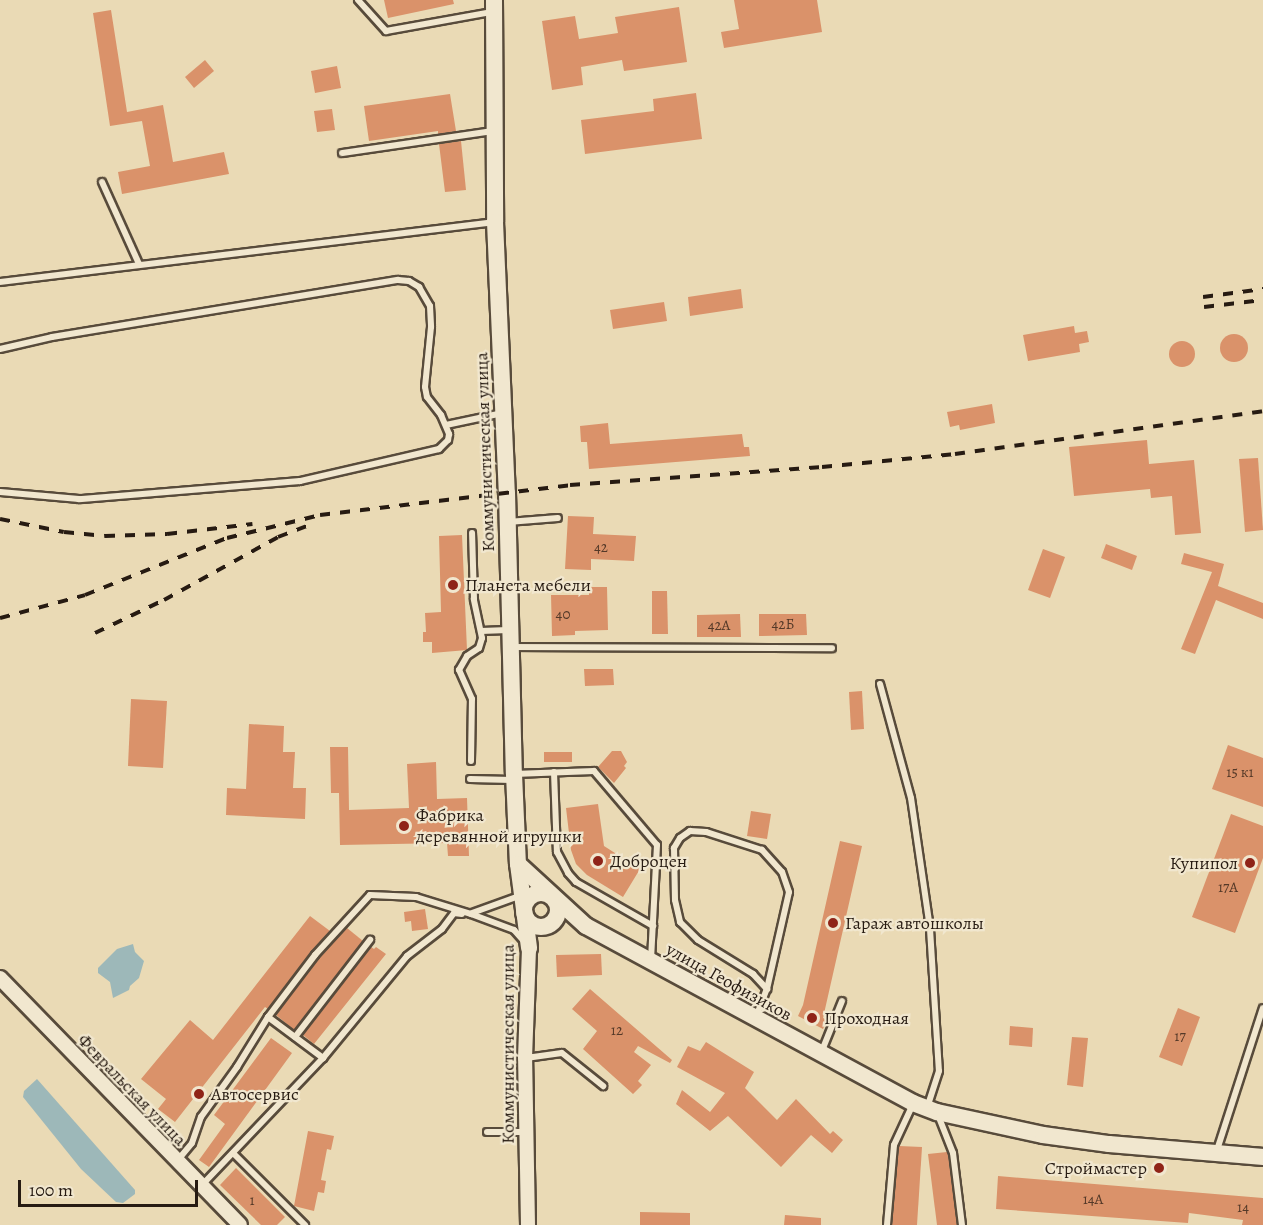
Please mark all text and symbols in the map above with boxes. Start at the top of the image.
street label: Коммунистическая улица [471,352,499,552]
house number: 42 [594,539,608,557]
place label: Планета мебели [465,574,591,596]
marker: Планета мебели [446,578,460,592]
house number: 40 [556,606,570,624]
house number: 42Б [772,616,794,634]
house number: 42А [708,617,730,635]
house number: 15 к1 [1226,764,1254,782]
place label: Фабрика деревянной игрушки [416,805,582,848]
marker: Фабрика деревянной игрушки [397,819,411,833]
place label: Доброцен [610,850,687,872]
place label: Купипол [1170,852,1238,874]
marker: Доброцен [591,854,605,868]
marker: Купипол [1243,856,1257,870]
house number: 17А [1218,879,1238,897]
place label: Гараж автошколы [845,912,984,934]
marker: Гараж автошколы [826,916,840,930]
street label: улица Геофизиков [662,938,796,1026]
street label: Коммунистическая улица [497,944,519,1144]
place label: Проходная [824,1007,909,1029]
marker: Проходная [805,1011,819,1025]
house number: 12 [611,1022,623,1040]
house number: 17 [1174,1028,1186,1046]
street label: Февральская улица [73,1030,191,1150]
place label: Автосервис [211,1083,299,1105]
marker: Автосервис [192,1087,206,1101]
place label: Строймастер [1045,1157,1147,1179]
marker: Строймастер [1152,1161,1166,1175]
scale bar [21,1168,201,1206]
text: 100 m [29,1178,73,1202]
house number: 14А [1083,1191,1103,1209]
house number: 1 [249,1192,255,1210]
house number: 14 [1237,1199,1249,1217]

